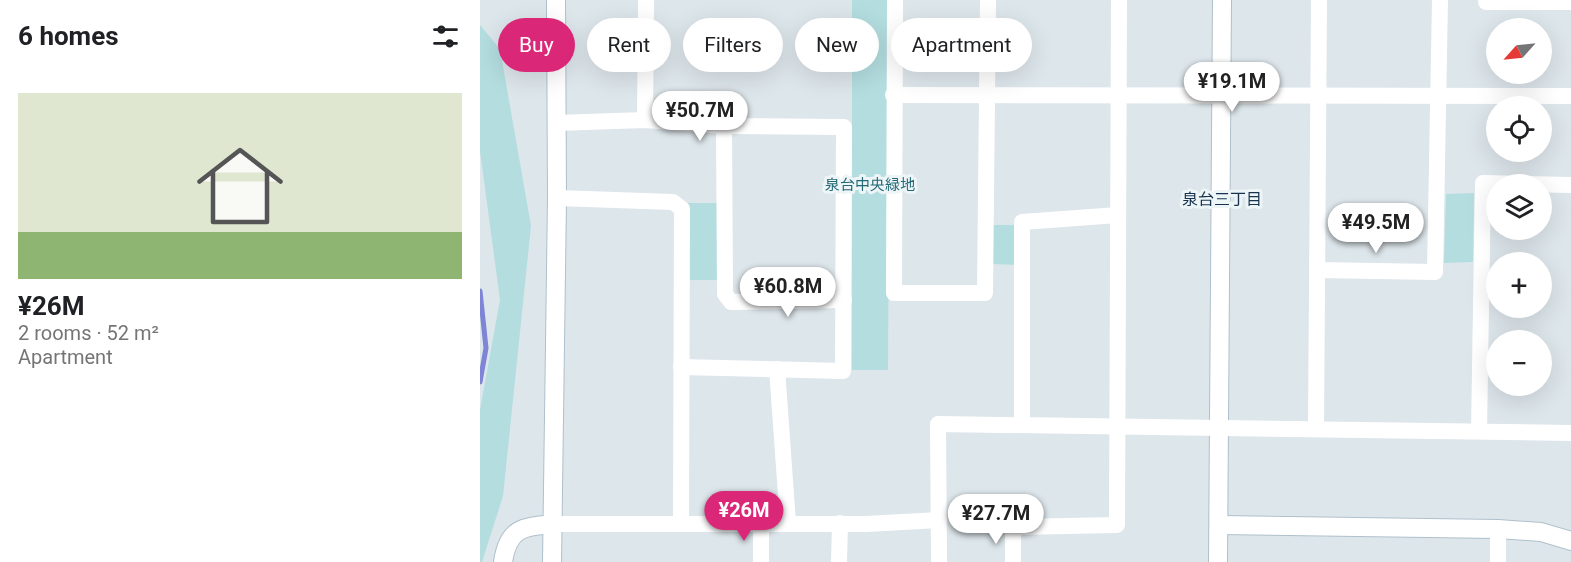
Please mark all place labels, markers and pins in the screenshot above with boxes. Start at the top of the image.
pin: ¥19.1M [1183,62,1281,113]
pin: ¥50.7M [651,91,749,142]
pin: ¥49.5M [1327,203,1425,254]
pin: ¥60.8M [739,267,837,318]
pin: ¥26M [708,491,780,542]
pin: ¥27.7M [947,494,1045,545]

